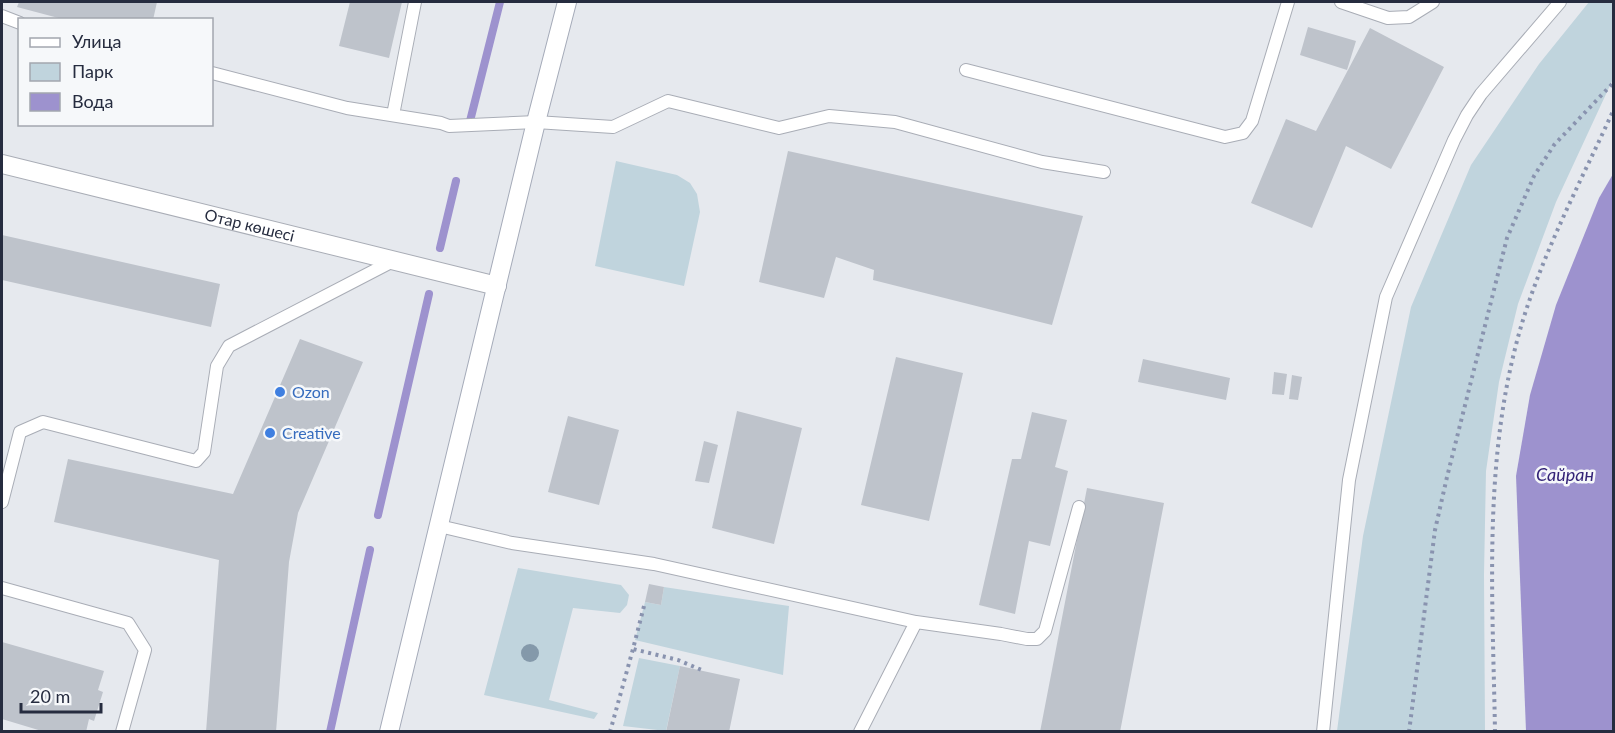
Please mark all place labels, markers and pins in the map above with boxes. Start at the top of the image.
place label: Ozon [292,382,330,401]
marker: Ozon [273,385,287,399]
place label: Creative [282,423,341,442]
marker: Creative [263,426,277,440]

